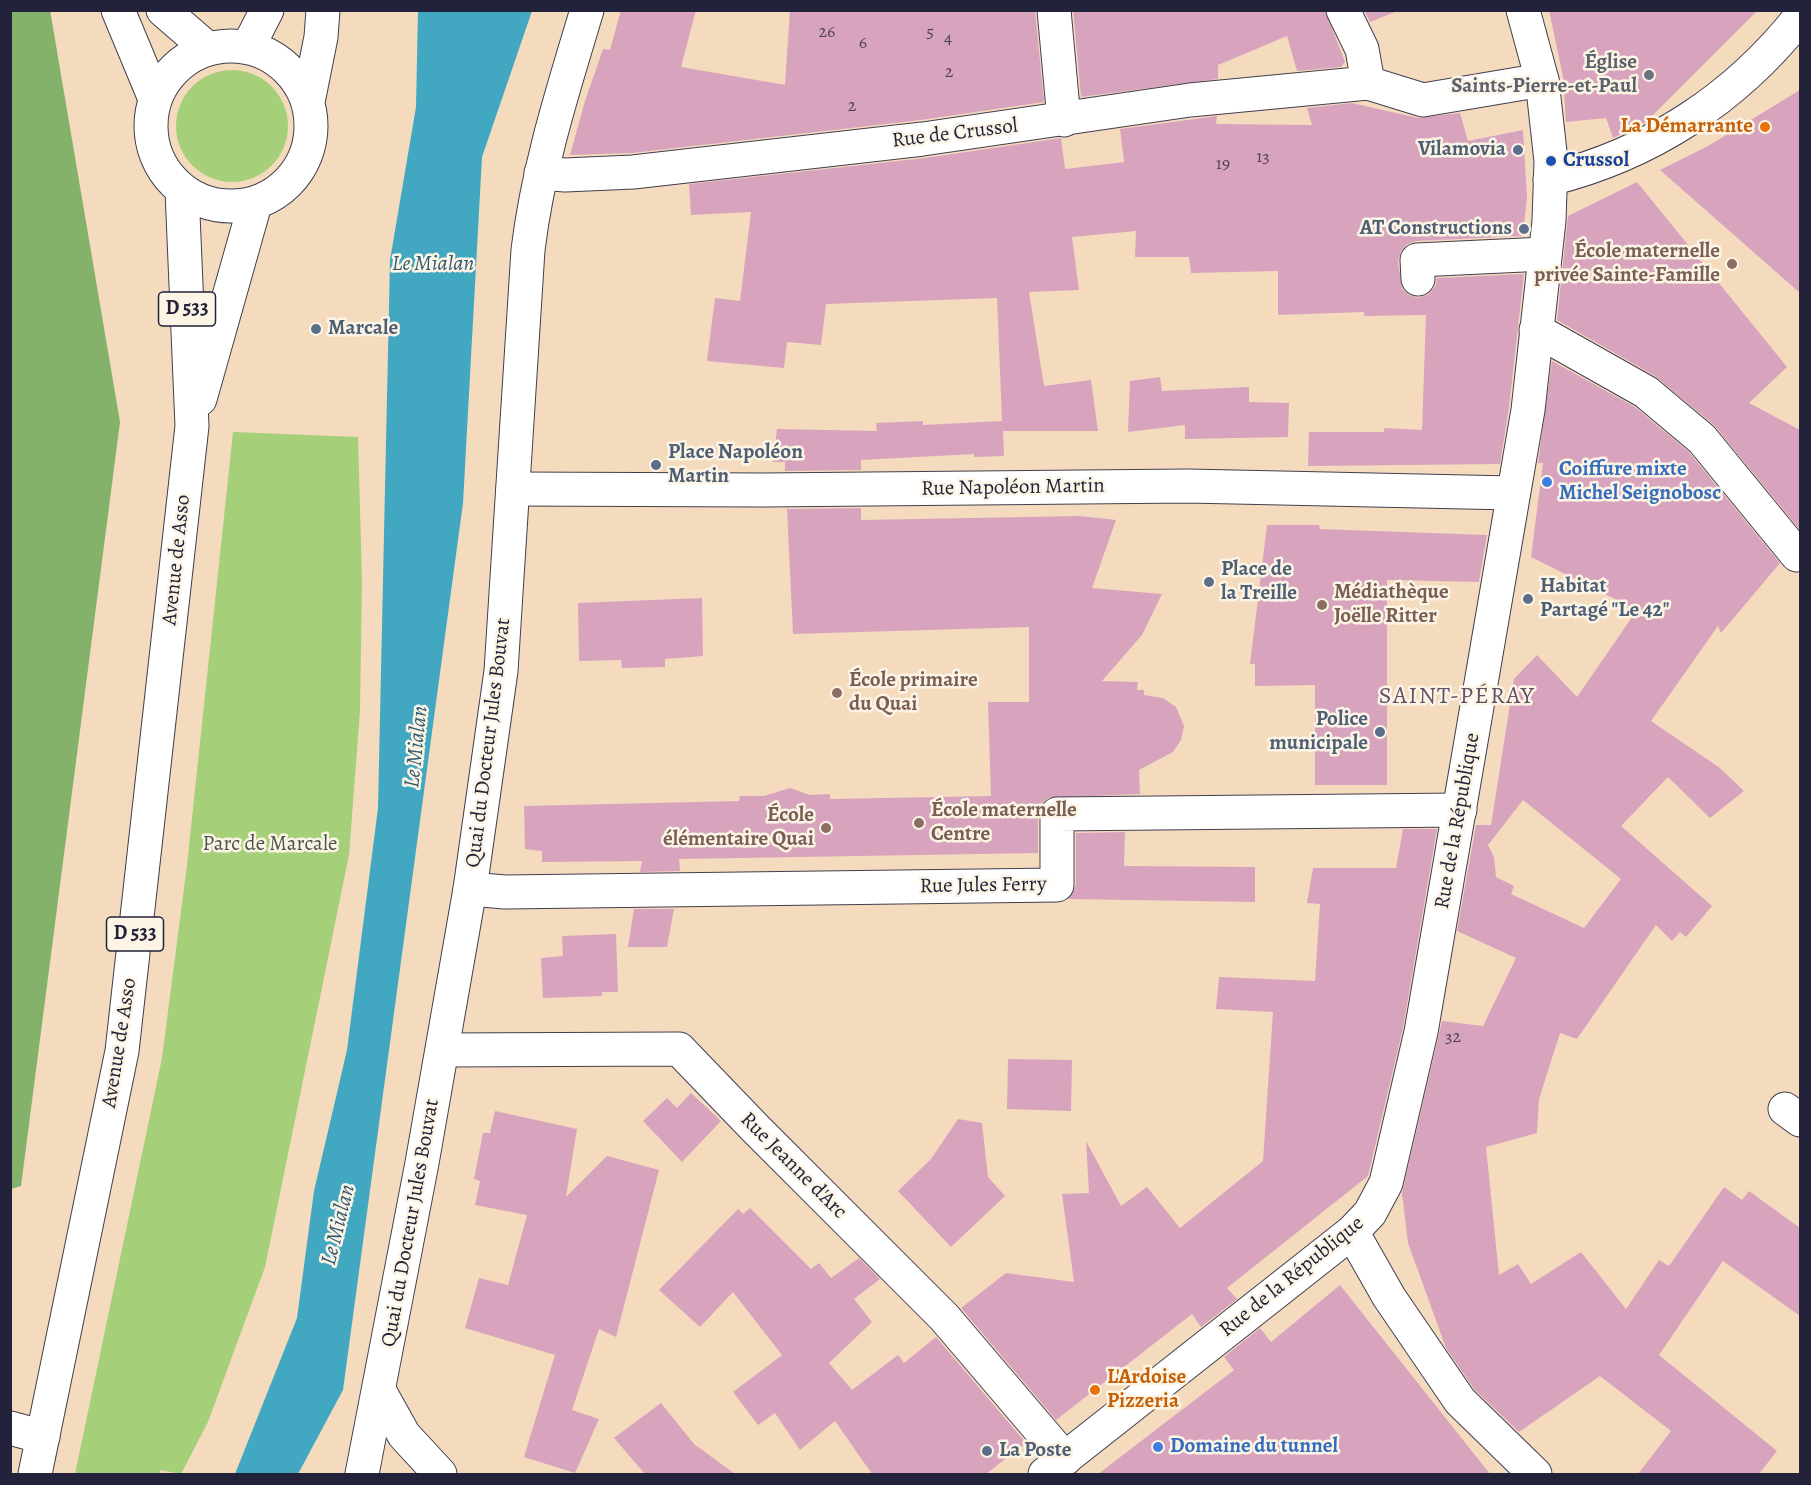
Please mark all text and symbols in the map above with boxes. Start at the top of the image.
house number: 26 [819,22,835,44]
house number: 5 [926,22,934,44]
house number: 4 [944,28,952,50]
house number: 6 [859,33,867,55]
place label: Église Saints-Pierre-et-Paul [1451,50,1637,100]
house number: 2 [945,62,953,84]
marker: Église Saints-Pierre-et-Paul [1642,68,1656,82]
house number: 2 [848,96,856,118]
street label: Rue de Crussol [891,114,1019,154]
place label: La Démarrante [1620,114,1753,140]
marker: La Démarrante [1758,120,1772,134]
place label: Vilamovia [1418,137,1506,163]
marker: Vilamovia [1511,143,1525,157]
house number: 13 [1256,147,1270,169]
place label: Crussol [1563,148,1629,174]
house number: 19 [1216,154,1230,176]
marker: Crussol [1544,154,1558,168]
place label: AT Constructions [1360,216,1512,242]
marker: AT Constructions [1517,222,1531,236]
place label: École maternelle privée Sainte-Famille [1534,239,1720,289]
water label: Le Mialan [392,252,474,278]
marker: École maternelle privée Sainte-Famille [1725,257,1739,271]
road number: D 533 [158,292,216,326]
place label: Marcale [328,316,398,342]
marker: Marcale [309,322,323,336]
place label: Place Napoléon Martin [668,440,803,490]
place label: Coiffure mixte Michel Seignobosc [1559,457,1721,507]
marker: Place Napoléon Martin [649,458,663,472]
street label: Rue Napoléon Martin [921,474,1105,502]
marker: Coiffure mixte Michel Seignobosc [1540,475,1554,489]
street label: Avenue de Asso [158,493,196,627]
place label: Place de la Treille [1221,557,1297,607]
place label: Habitat Partagé "Le 42" [1540,574,1669,624]
marker: Place de la Treille [1202,575,1216,589]
place label: Médiathèque Joëlle Ritter [1334,580,1449,630]
marker: Habitat Partagé "Le 42" [1521,592,1535,606]
marker: Médiathèque Joëlle Ritter [1315,598,1329,612]
street label: Quai du Docteur Jules Bouvat [461,617,517,869]
place label: École primaire du Quai [849,668,978,718]
district label: SAINT-PÉRAY [1379,683,1535,711]
marker: École primaire du Quai [830,686,844,700]
water label: Le Mialan [400,705,434,789]
place label: Police municipale [1269,707,1368,757]
marker: Police municipale [1373,725,1387,739]
street label: Rue de la République [1430,731,1486,911]
place label: École maternelle Centre [931,798,1077,848]
place label: École élémentaire Quai [663,803,814,853]
marker: École maternelle Centre [912,816,926,830]
marker: École élémentaire Quai [819,821,833,835]
park label: Parc de Marcale [203,832,337,858]
street label: Rue Jules Ferry [919,872,1047,900]
road number: D 533 [106,917,164,951]
street label: Avenue de Asso [97,976,143,1110]
house number: 32 [1445,1027,1461,1049]
street label: Quai du Docteur Jules Bouvat [377,1097,445,1349]
street label: Rue Jeanne d'Arc [734,1107,852,1225]
water label: Le Mialan [316,1182,362,1268]
street label: Rue de la République [1215,1211,1369,1343]
place label: L'Ardoise Pizzeria [1107,1365,1186,1415]
marker: L'Ardoise Pizzeria [1088,1383,1102,1397]
place label: Domaine du tunnel [1170,1434,1338,1460]
place label: La Poste [999,1438,1071,1464]
marker: Domaine du tunnel [1151,1440,1165,1454]
marker: La Poste [980,1444,994,1458]

